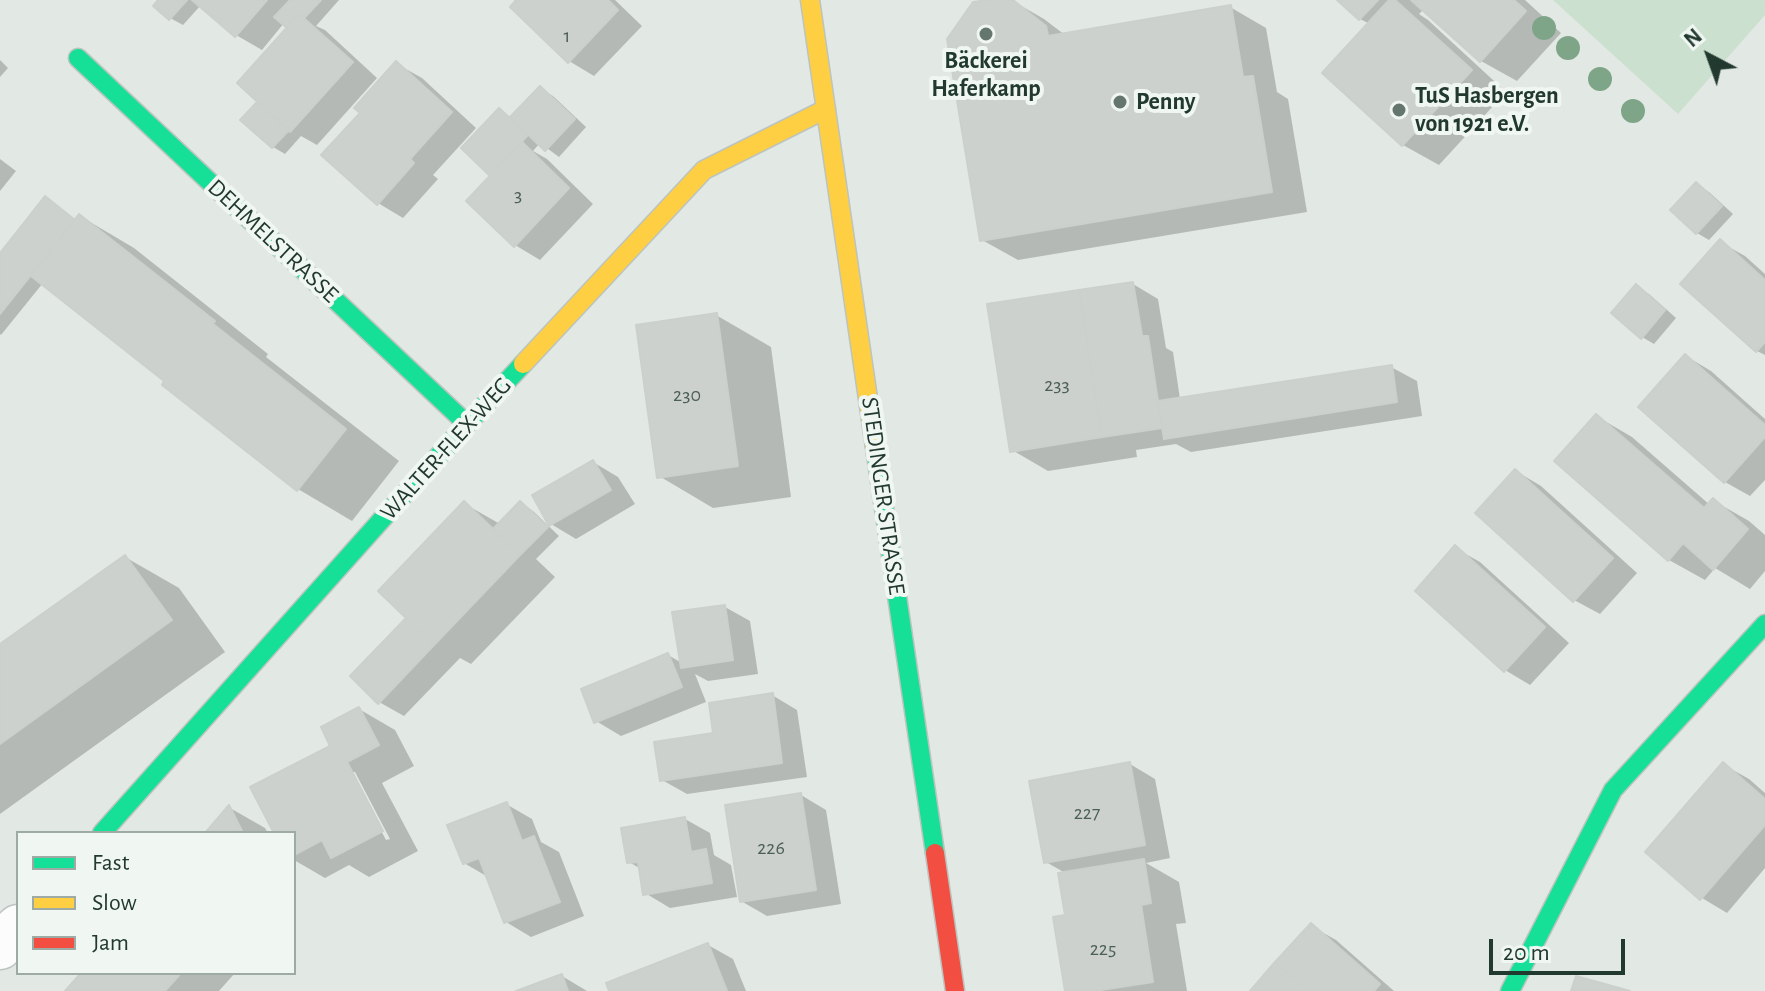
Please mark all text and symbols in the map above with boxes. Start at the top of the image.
north arrow [1669,16,1749,96]
house number: 1 [564,24,570,48]
marker: Bäckerei Haferkamp [977,25,995,43]
text: N [1680,25,1706,51]
place label: Bäckerei Haferkamp [931,47,1041,103]
place label: TuS Hasbergen von 1921 e.V. [1415,82,1559,138]
place label: Penny [1136,88,1195,116]
marker: Penny [1111,93,1129,111]
marker: TuS Hasbergen von 1921 e.V. [1390,101,1408,119]
street label: DEHMELSTRASSE [202,173,344,309]
house number: 3 [514,183,522,207]
street label: WALTER-FLEX-WEG [374,372,518,526]
house number: 233 [1044,373,1070,397]
house number: 230 [673,383,701,407]
street label: STEDINGER STRASSE [855,395,911,597]
house number: 227 [1074,801,1100,825]
legend [16,831,296,975]
house number: 226 [757,836,785,860]
text: Fast [92,851,129,875]
text: Slow [92,891,137,915]
scale bar [1493,923,1629,973]
text: Jam [92,931,129,955]
house number: 225 [1090,937,1116,961]
text: 20 m [1503,941,1550,965]

